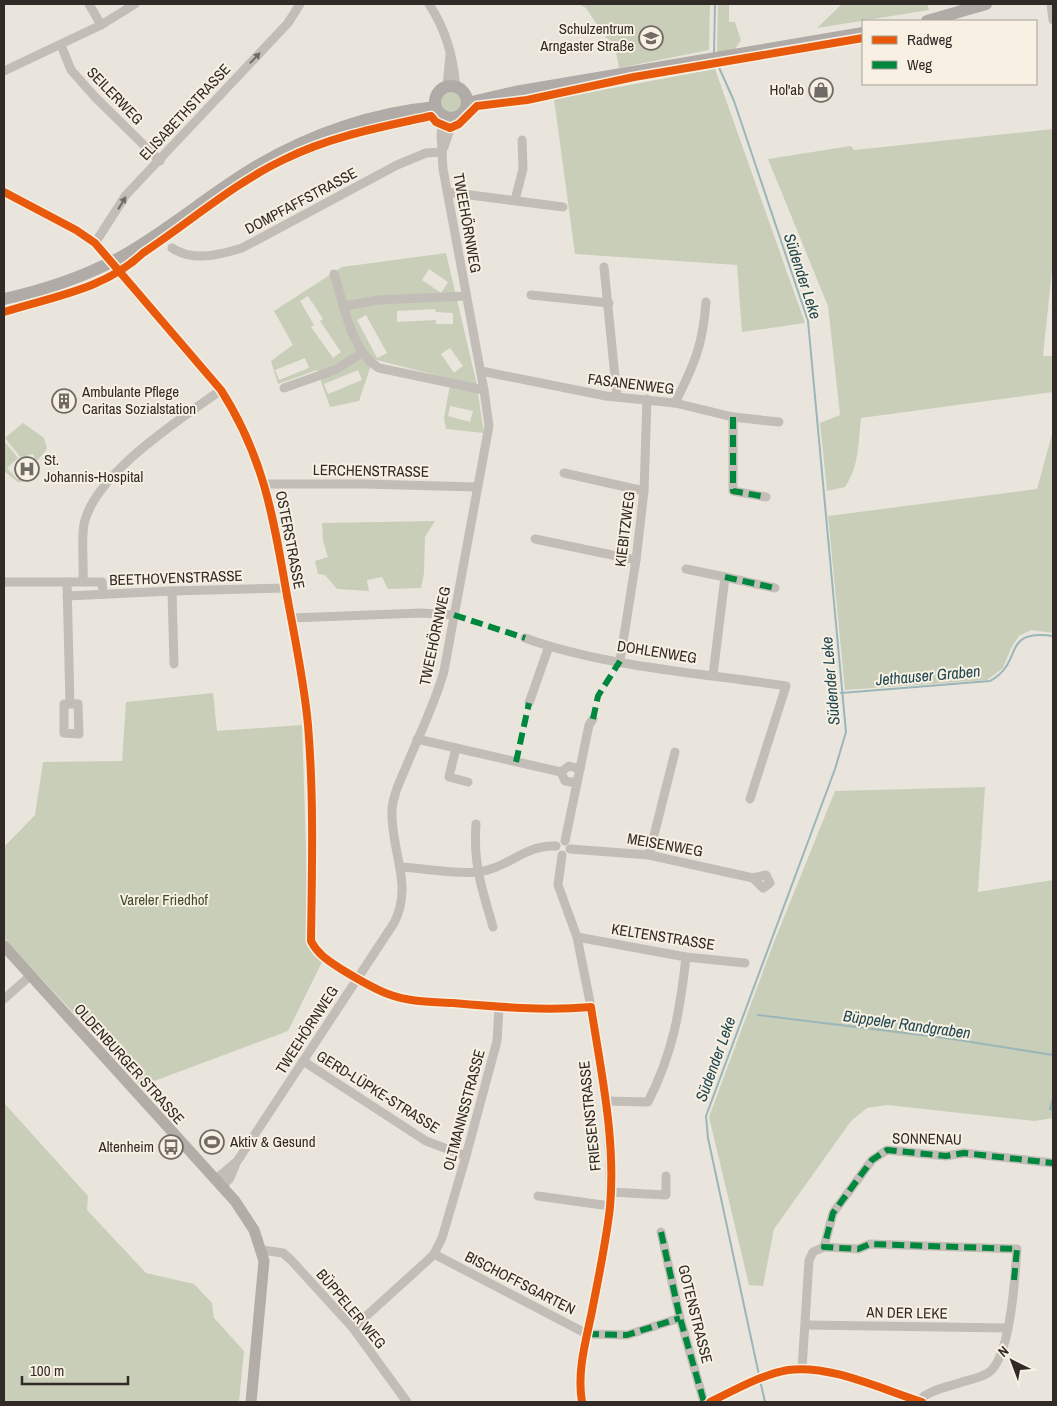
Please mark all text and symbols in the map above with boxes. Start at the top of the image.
place label: Schulzentrum Arngaster Straße [539,18,634,56]
legend [862,20,1037,85]
school or university icon: Schulzentrum Arngaster Straße [638,25,664,51]
text: Radweg [907,29,952,50]
one-way arrow [249,52,261,64]
text: Weg [907,54,932,75]
street label: ELISABETHSTRASSE [134,59,235,165]
street label: SEILERWEG [82,62,148,129]
shop icon: Hol'ab [808,77,834,103]
place label: Hol'ab [770,79,804,100]
street label: DOMPFAFFSTRASSE [241,162,361,239]
street label: TWEEHÖRNWEG [448,171,487,275]
one-way arrow [117,196,126,209]
water label: Südender Leke [779,230,827,322]
street label: FASANENWEG [587,368,675,399]
place label: Ambulante Pflege Caritas Sozialstation [81,381,196,419]
building icon: Ambulante Pflege Caritas Sozialstation [51,388,77,414]
place label: St. Johannis-Hospital [44,449,143,487]
hospital icon: St. Johannis-Hospital [14,456,40,482]
street label: LERCHENSTRASSE [313,459,429,482]
street label: OSTERSTRASSE [271,489,310,591]
street label: KIEBITZWEG [609,490,640,568]
street label: BEETHOVENSTRASSE [109,565,243,590]
street label: TWEEHÖRNWEG [414,584,455,688]
street label: DOHLENWEG [616,635,699,668]
water label: Südender Leke [815,636,845,726]
water label: Jethauser Graben [874,659,981,691]
street label: MEISENWEG [626,828,705,861]
park label: Vareler Friedhof [120,889,209,910]
street label: KELTENSTRASSE [610,918,716,955]
street label: TWEEHÖRNWEG [270,982,343,1078]
street label: OLDENBURGER STRASSE [69,999,189,1129]
water label: Büppeler Randgraben [842,1004,972,1044]
water label: Südender Leke [689,1013,741,1105]
street label: GERD-LÜPKE-STRASSE [313,1045,444,1138]
street label: OLTMANNSSTRASSE [437,1047,490,1173]
street label: FRIESENSTRASSE [573,1060,606,1172]
street label: SONNENAU [892,1127,962,1150]
sports icon: Aktiv & Gesund [199,1129,225,1155]
place label: Aktiv & Gesund [229,1131,315,1152]
bus stop icon: Altenheim [158,1134,184,1160]
place label: Altenheim [98,1136,154,1157]
street label: BISCHOFFSGARTEN [461,1246,579,1319]
street label: GOTENSTRASSE [673,1262,718,1366]
street label: BÜPPELER WEG [312,1264,391,1353]
street label: AN DER LEKE [865,1301,948,1324]
north arrow [987,1336,1037,1386]
text: N [994,1342,1012,1361]
scale bar [22,1354,129,1386]
text: 100 m [30,1360,64,1381]

